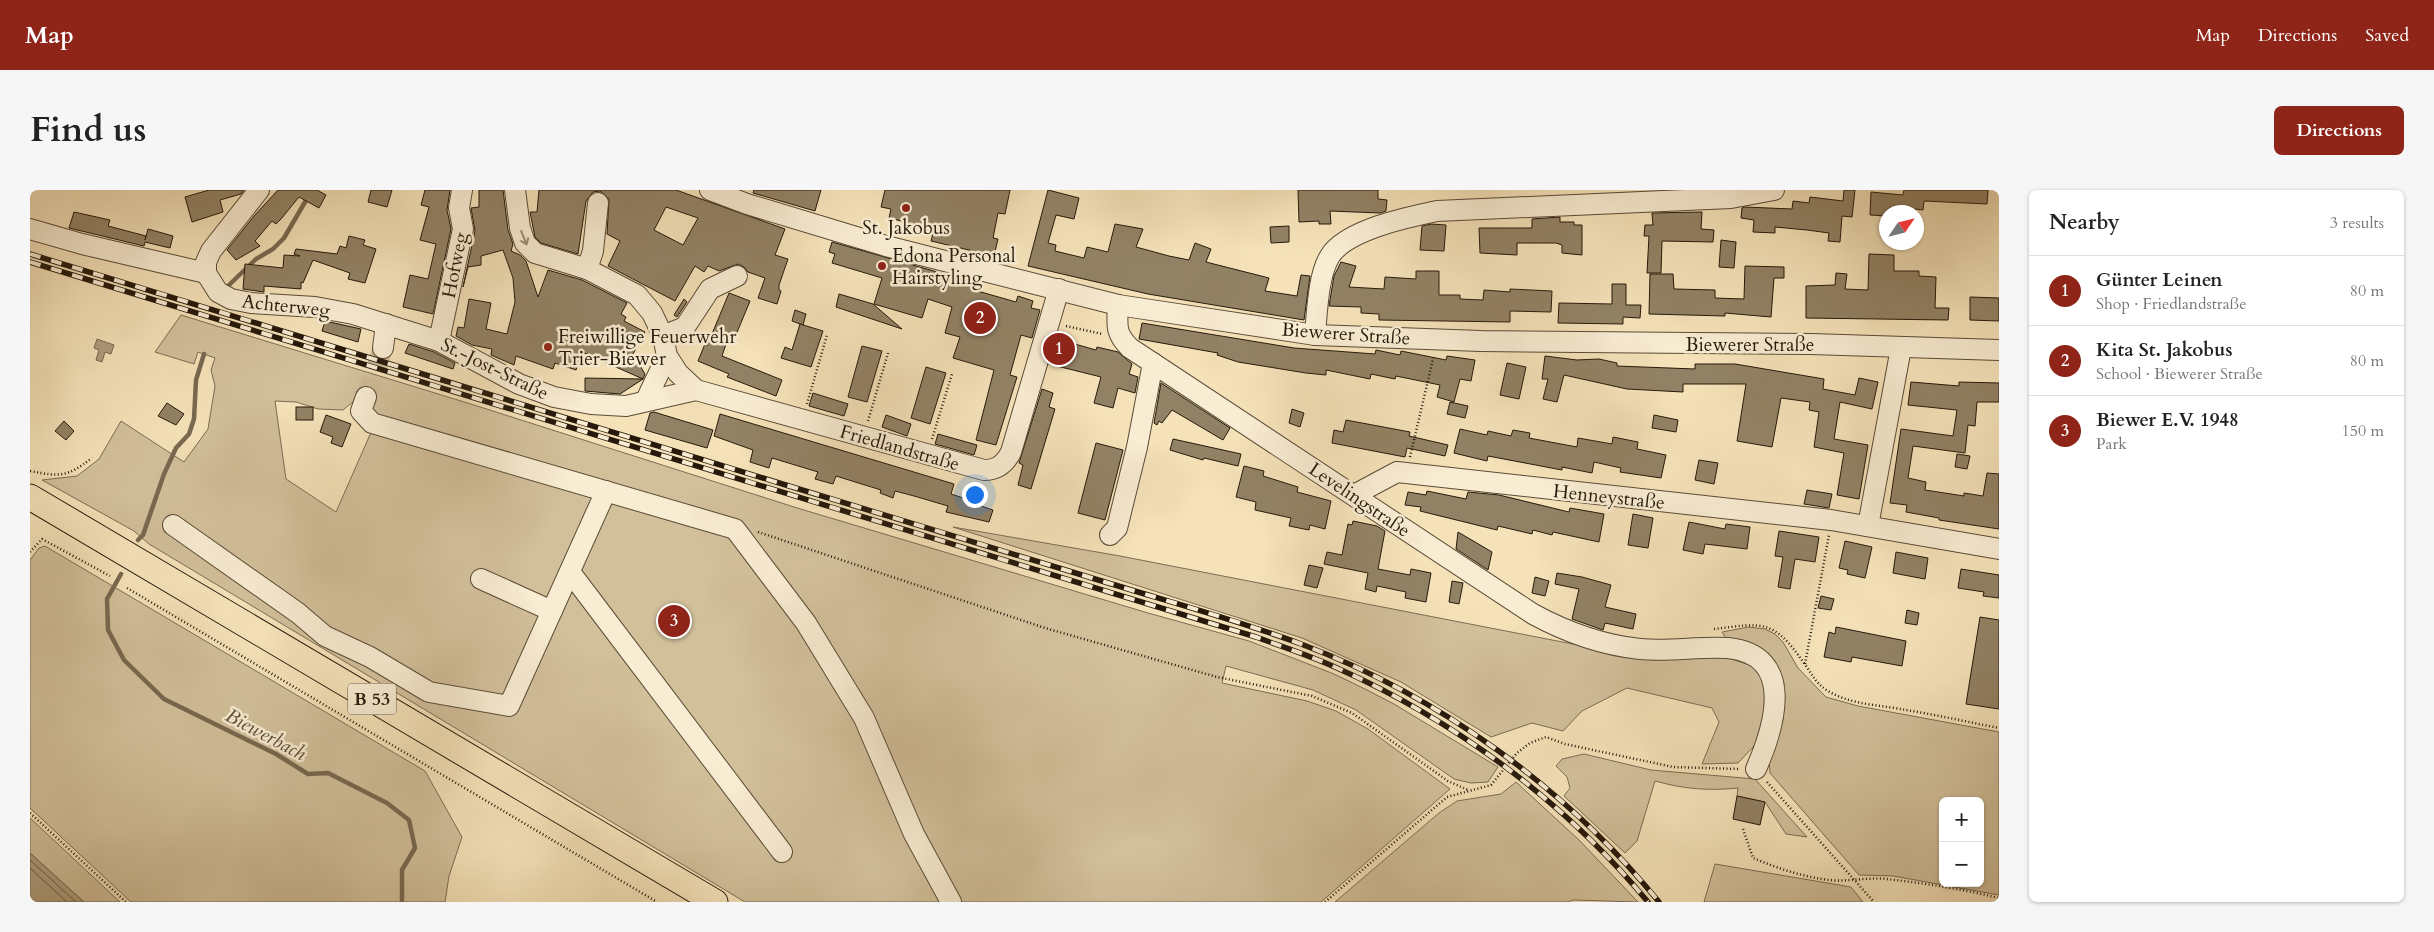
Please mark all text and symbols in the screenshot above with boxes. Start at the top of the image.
text: Map [25,19,74,52]
text: Map [2196,23,2230,48]
text: Directions [2258,23,2337,48]
text: Saved [2365,23,2409,48]
text: Find us [30,106,146,154]
button: Directions [2274,106,2404,155]
marker: St. Jakobus [900,202,912,214]
north arrow [1879,205,1924,250]
text: Nearby [2049,208,2120,237]
text: 3 results [2330,212,2384,234]
place label: St. Jakobus [862,215,950,241]
street label: Hofweg [436,230,474,300]
one-way arrow [519,230,529,245]
place label: Edona Personal Hairstyling [892,243,1016,291]
marker: Edona Personal Hairstyling [876,260,888,272]
text: Günter Leinen [2096,267,2223,293]
text: 1 [2061,280,2069,302]
text: 80 m [2350,280,2384,302]
street label: Achterweg [240,288,332,324]
text: Shop · Friedlandstraße [2096,293,2246,315]
pin: 2 [964,299,996,337]
street label: Biewerer Straße [1281,317,1411,351]
place label: Freiwillige Feuerwehr Trier-Biewer [558,324,736,372]
pin: 1 [1043,330,1075,368]
street label: St.-Jost-Straße [436,332,553,406]
street label: Biewerer Straße [1686,332,1814,358]
text: Kita St. Jakobus [2096,337,2232,363]
marker: Freiwillige Feuerwehr Trier-Biewer [542,341,554,353]
text: 2 [2061,350,2069,372]
text: 80 m [2350,350,2384,372]
text: School · Biewerer Straße [2096,363,2263,385]
text: Biewer E.V. 1948 [2096,407,2239,433]
street label: Friedlandstraße [837,418,963,477]
text: 3 [2061,420,2069,442]
text: 150 m [2342,420,2384,442]
text: Park [2096,433,2127,455]
street label: Levelingstraße [1303,456,1415,543]
street label: Henneystraße [1552,478,1666,516]
your location [962,482,988,508]
pin: 3 [658,602,690,640]
road number: B 53 [348,684,396,714]
water label: Biewerbach [221,702,311,767]
map controls [1939,797,1984,887]
button: + [1939,797,1984,842]
button: − [1939,842,1984,887]

